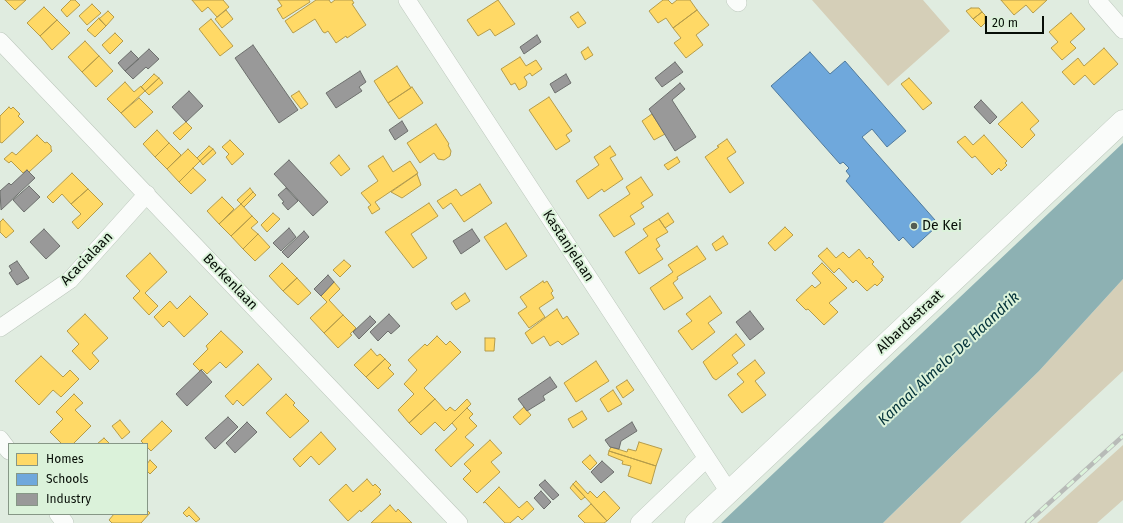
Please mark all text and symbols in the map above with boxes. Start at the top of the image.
scale bar [987,8,1046,34]
text: 20 m [992,16,1018,30]
street label: Kastanjelaan [539,207,597,285]
place label: De Kei [922,218,962,234]
marker: De Kei [909,221,919,231]
street label: Acacialaan [57,229,117,289]
street label: Berkenlaan [199,250,261,314]
street label: Albardastraat [873,287,947,357]
water label: Kanaal Almelo-De Haandrik [874,289,1024,429]
legend [8,443,148,515]
text: Homes [46,452,84,466]
text: Schools [46,472,88,486]
text: Industry [46,492,91,506]

